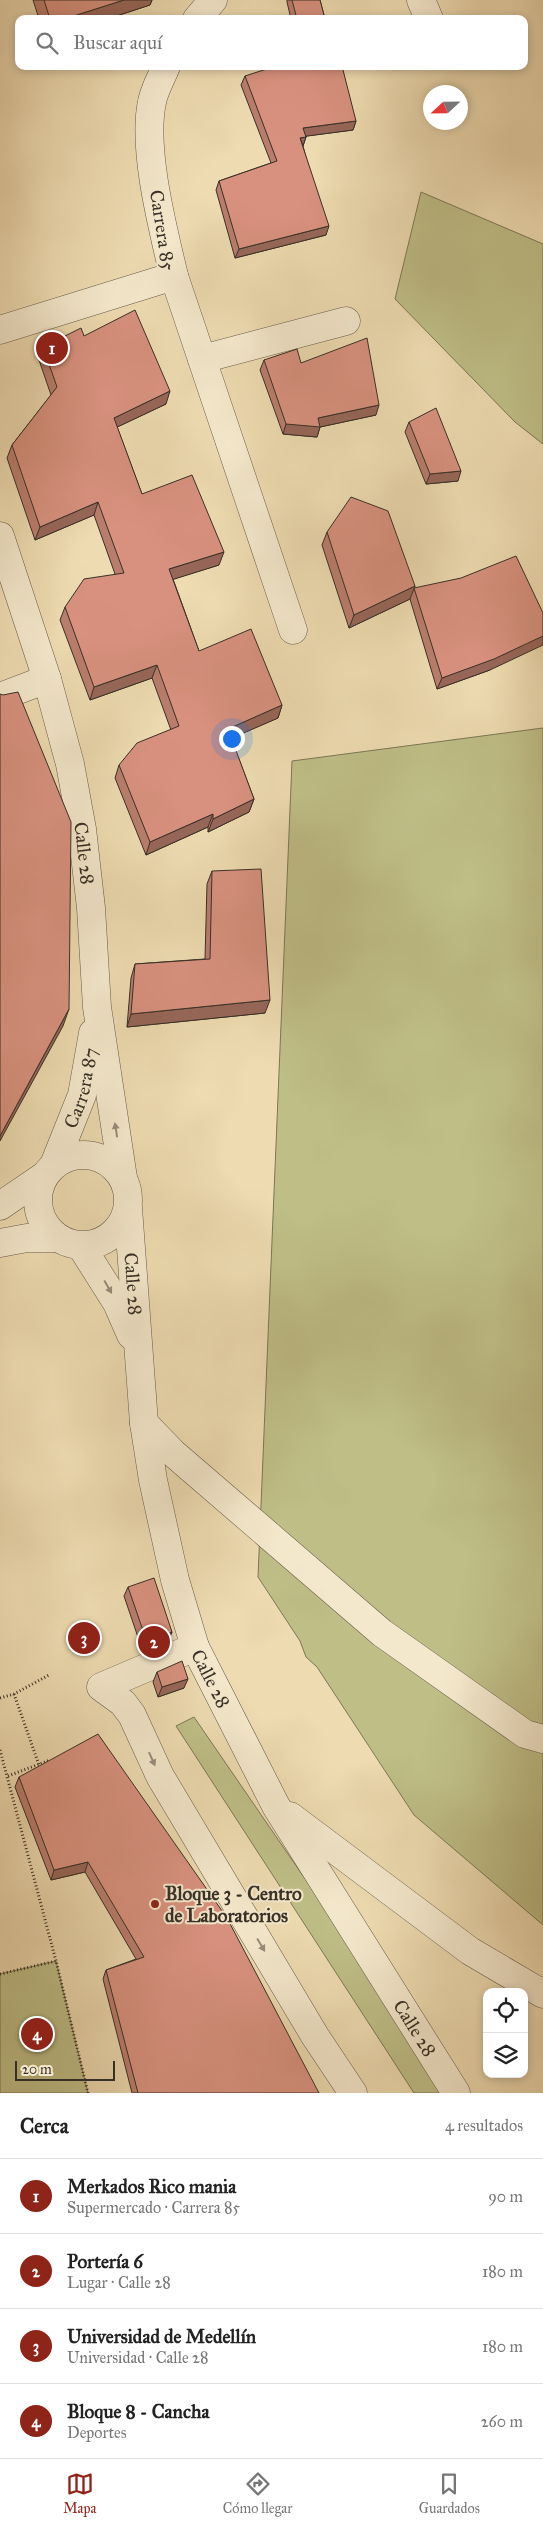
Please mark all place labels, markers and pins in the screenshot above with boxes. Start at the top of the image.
pin: 1 [36,329,68,367]
pin: 3 [68,1619,100,1657]
pin: 2 [138,1623,170,1661]
place label: Bloque 3 - Centro de Laboratorios [165,1882,302,1927]
marker: Bloque 3 - Centro de Laboratorios [149,1898,161,1910]
pin: 4 [21,2015,53,2053]

